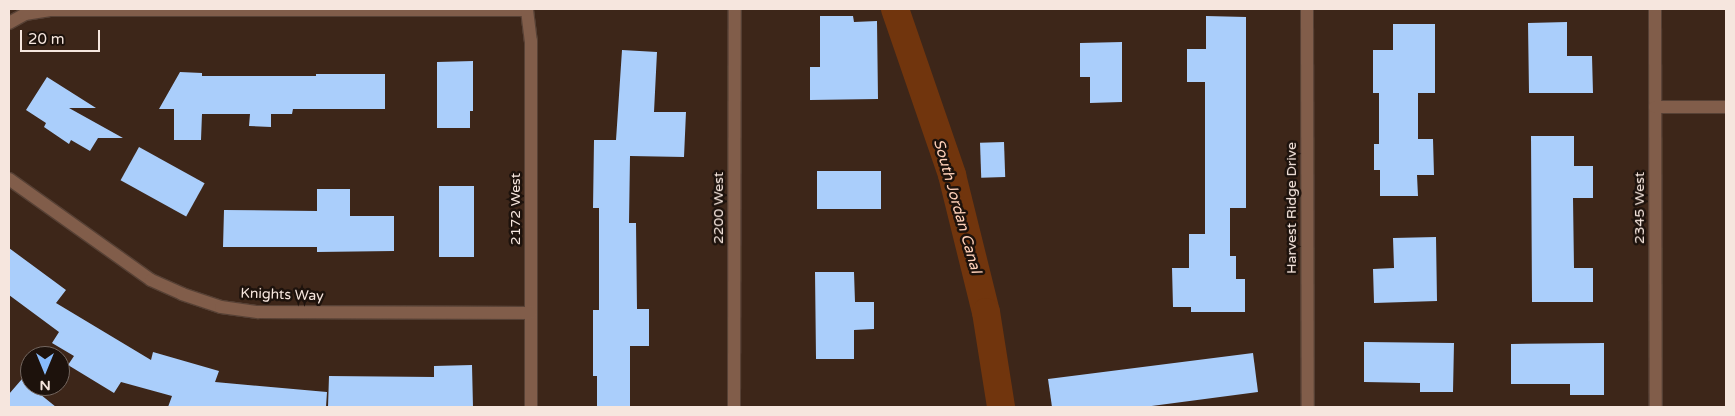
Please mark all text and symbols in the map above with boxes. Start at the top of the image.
scale bar [22,20,102,52]
text: 20 m [28,30,65,48]
water label: South Jordan Canal [929,137,985,275]
street label: Harvest Ridge Drive [1284,142,1300,274]
street label: 2200 West [711,172,727,244]
street label: 2345 West [1632,172,1648,244]
street label: 2172 West [508,173,524,245]
street label: Knights Way [240,285,324,305]
north arrow [20,346,70,396]
text: N [39,377,51,394]

